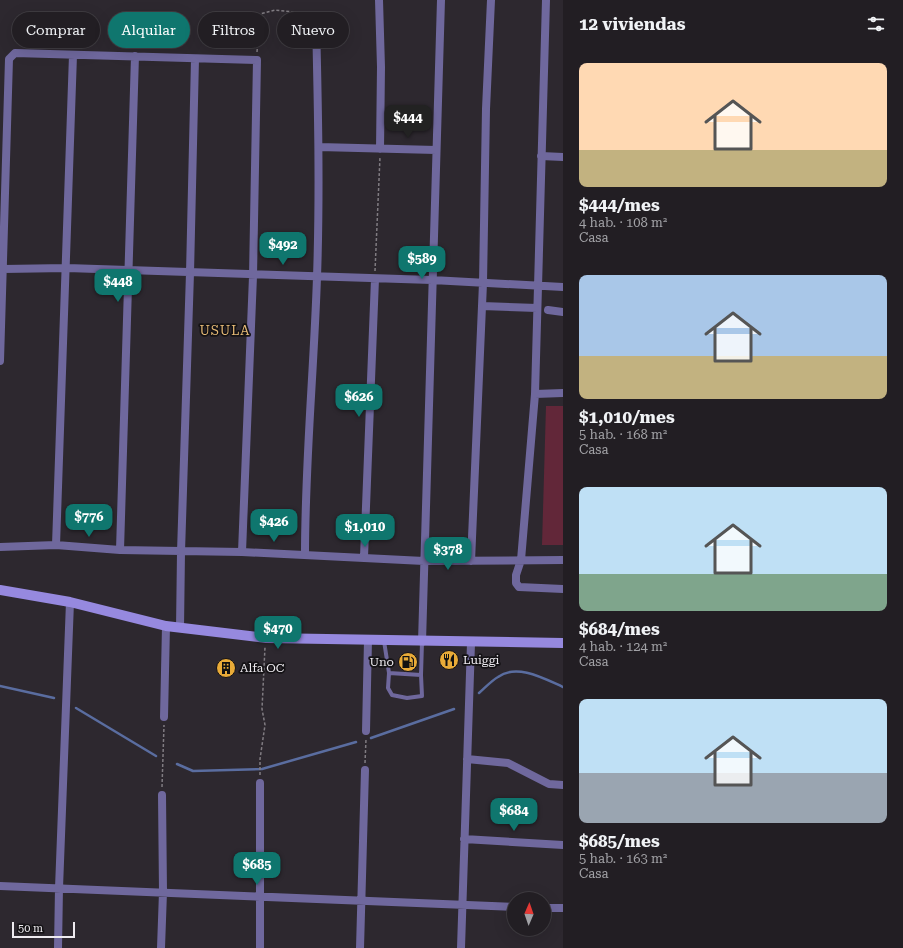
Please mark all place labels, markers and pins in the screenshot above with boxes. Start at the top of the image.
pin: $444 [384,105,432,139]
pin: $492 [259,232,307,266]
pin: $589 [398,246,446,280]
pin: $448 [94,269,142,303]
pin: $626 [335,384,383,418]
pin: $776 [65,504,113,538]
pin: $426 [250,509,298,543]
pin: $1,010 [332,514,398,548]
pin: $378 [424,537,472,571]
pin: $470 [254,616,302,650]
restaurant icon: Luiggi [438,649,460,671]
fuel station icon: Uno [397,651,419,673]
place label: Luiggi [463,653,499,667]
place label: Uno [370,655,394,669]
building icon: Alfa OC [215,657,237,679]
place label: Alfa OC [240,661,285,675]
pin: $684 [490,798,538,832]
pin: $685 [233,852,281,886]

